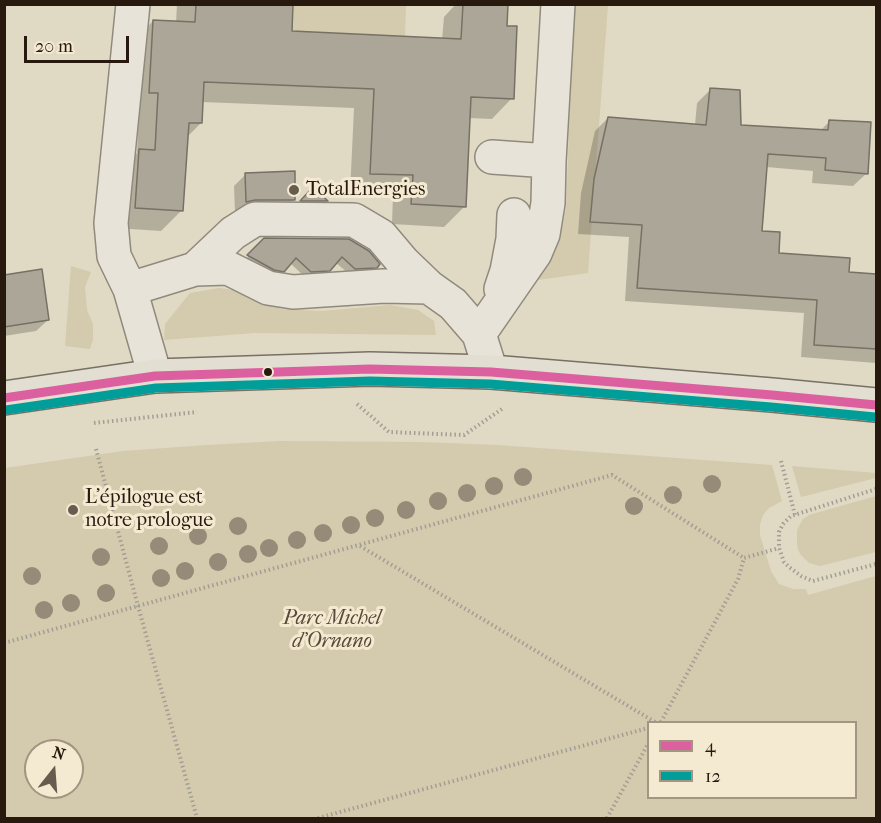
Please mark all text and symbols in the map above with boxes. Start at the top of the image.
scale bar [27,24,132,62]
text: 20 m [35,36,73,57]
place label: TotalEnergies [306,178,425,202]
marker: TotalEnergies [287,183,301,197]
unlabelled marker [262,366,274,378]
place label: L'épilogue est notre prologue [85,486,213,533]
marker: L'épilogue est notre prologue [66,503,80,517]
park label: Parc Michel d'Ornano [283,607,381,654]
legend [647,721,857,799]
text: 4 [705,736,716,757]
north arrow [24,739,84,799]
text: N [50,742,67,764]
text: 12 [705,766,721,787]

